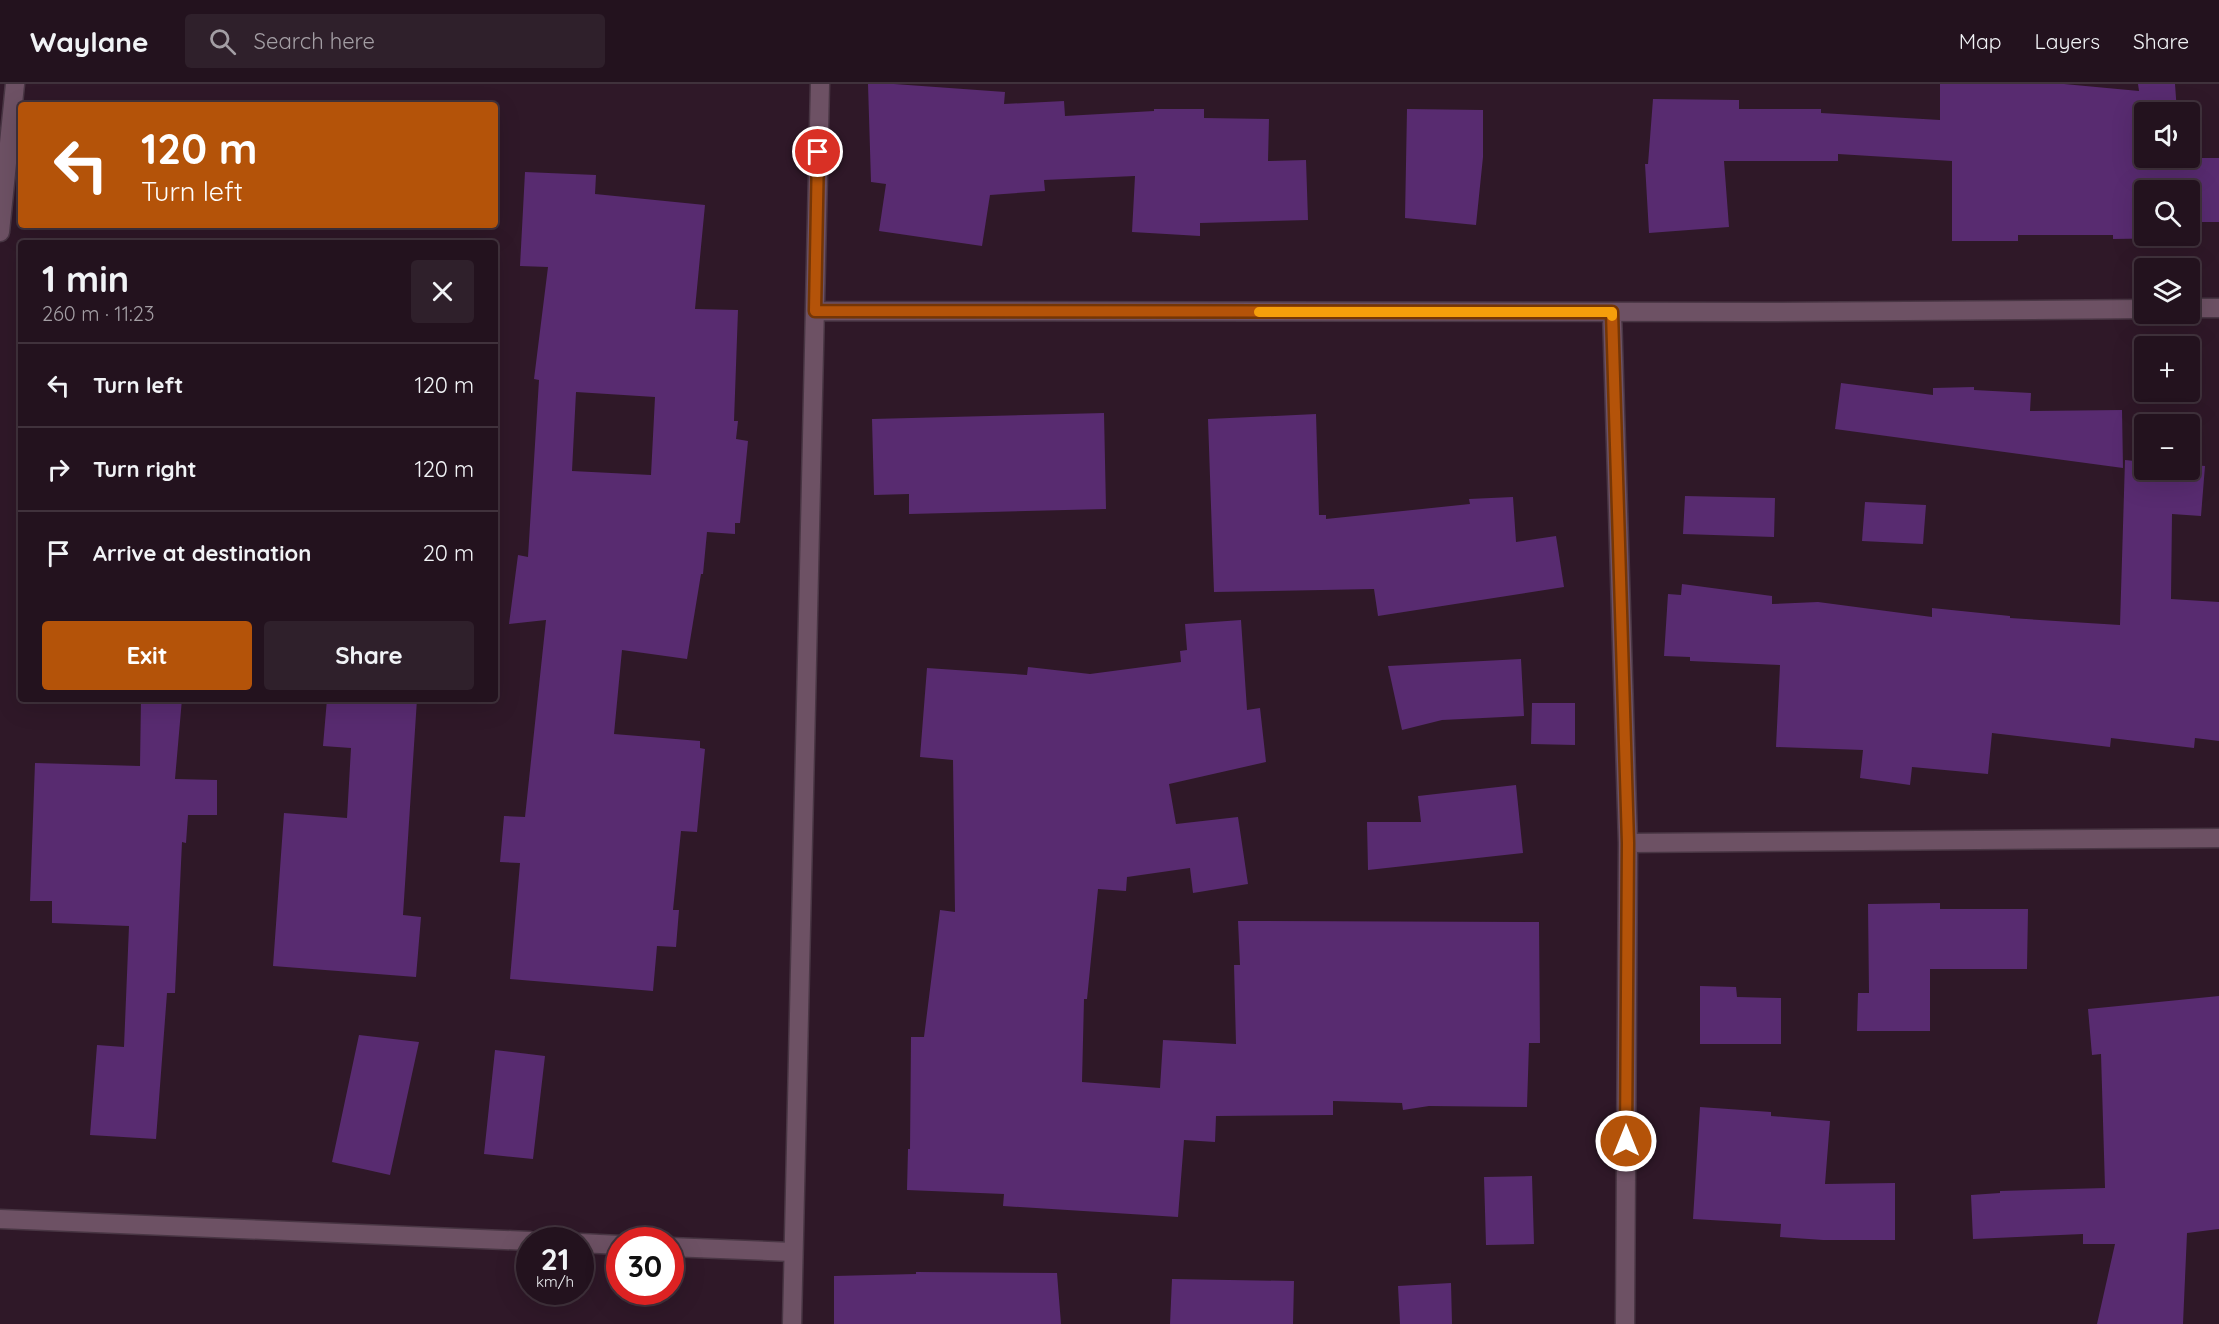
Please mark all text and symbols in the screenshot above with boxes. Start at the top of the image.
search box [185,14,605,68]
text: Waylane [30,24,149,59]
icon: search [206,25,239,58]
text: Search here [254,27,375,55]
text: Map [1959,28,2002,54]
text: Layers [2035,28,2100,54]
text: Share [2133,28,2189,54]
map controls [2134,102,2200,480]
button: sound [2134,102,2200,168]
text: 120 m [141,122,258,175]
icon: left [42,126,120,204]
pin [792,126,843,177]
icon: arrive [801,135,834,168]
text: Turn left [141,174,243,208]
button: search [2134,180,2200,246]
text: 1 min [42,256,129,301]
button: layers [2134,258,2200,324]
button: close [411,260,474,323]
text: 260 m · 11:23 [42,301,154,326]
button: + [2134,336,2200,402]
icon: left [42,369,75,402]
text: Turn left [93,371,183,399]
text: 120 m [415,371,474,399]
button: − [2134,414,2200,480]
icon: right [42,453,75,486]
text: Turn right [93,455,197,483]
text: 120 m [415,455,474,483]
icon: arrive [42,537,75,570]
text: Arrive at destination [93,539,311,567]
text: 20 m [423,539,474,567]
button: Exit [42,621,252,690]
button: Share [264,621,474,690]
position arrow [1594,1109,1658,1173]
speed limit sign: 30 [606,1227,684,1305]
text: 21 [541,1240,569,1278]
text: km/h [536,1272,574,1291]

